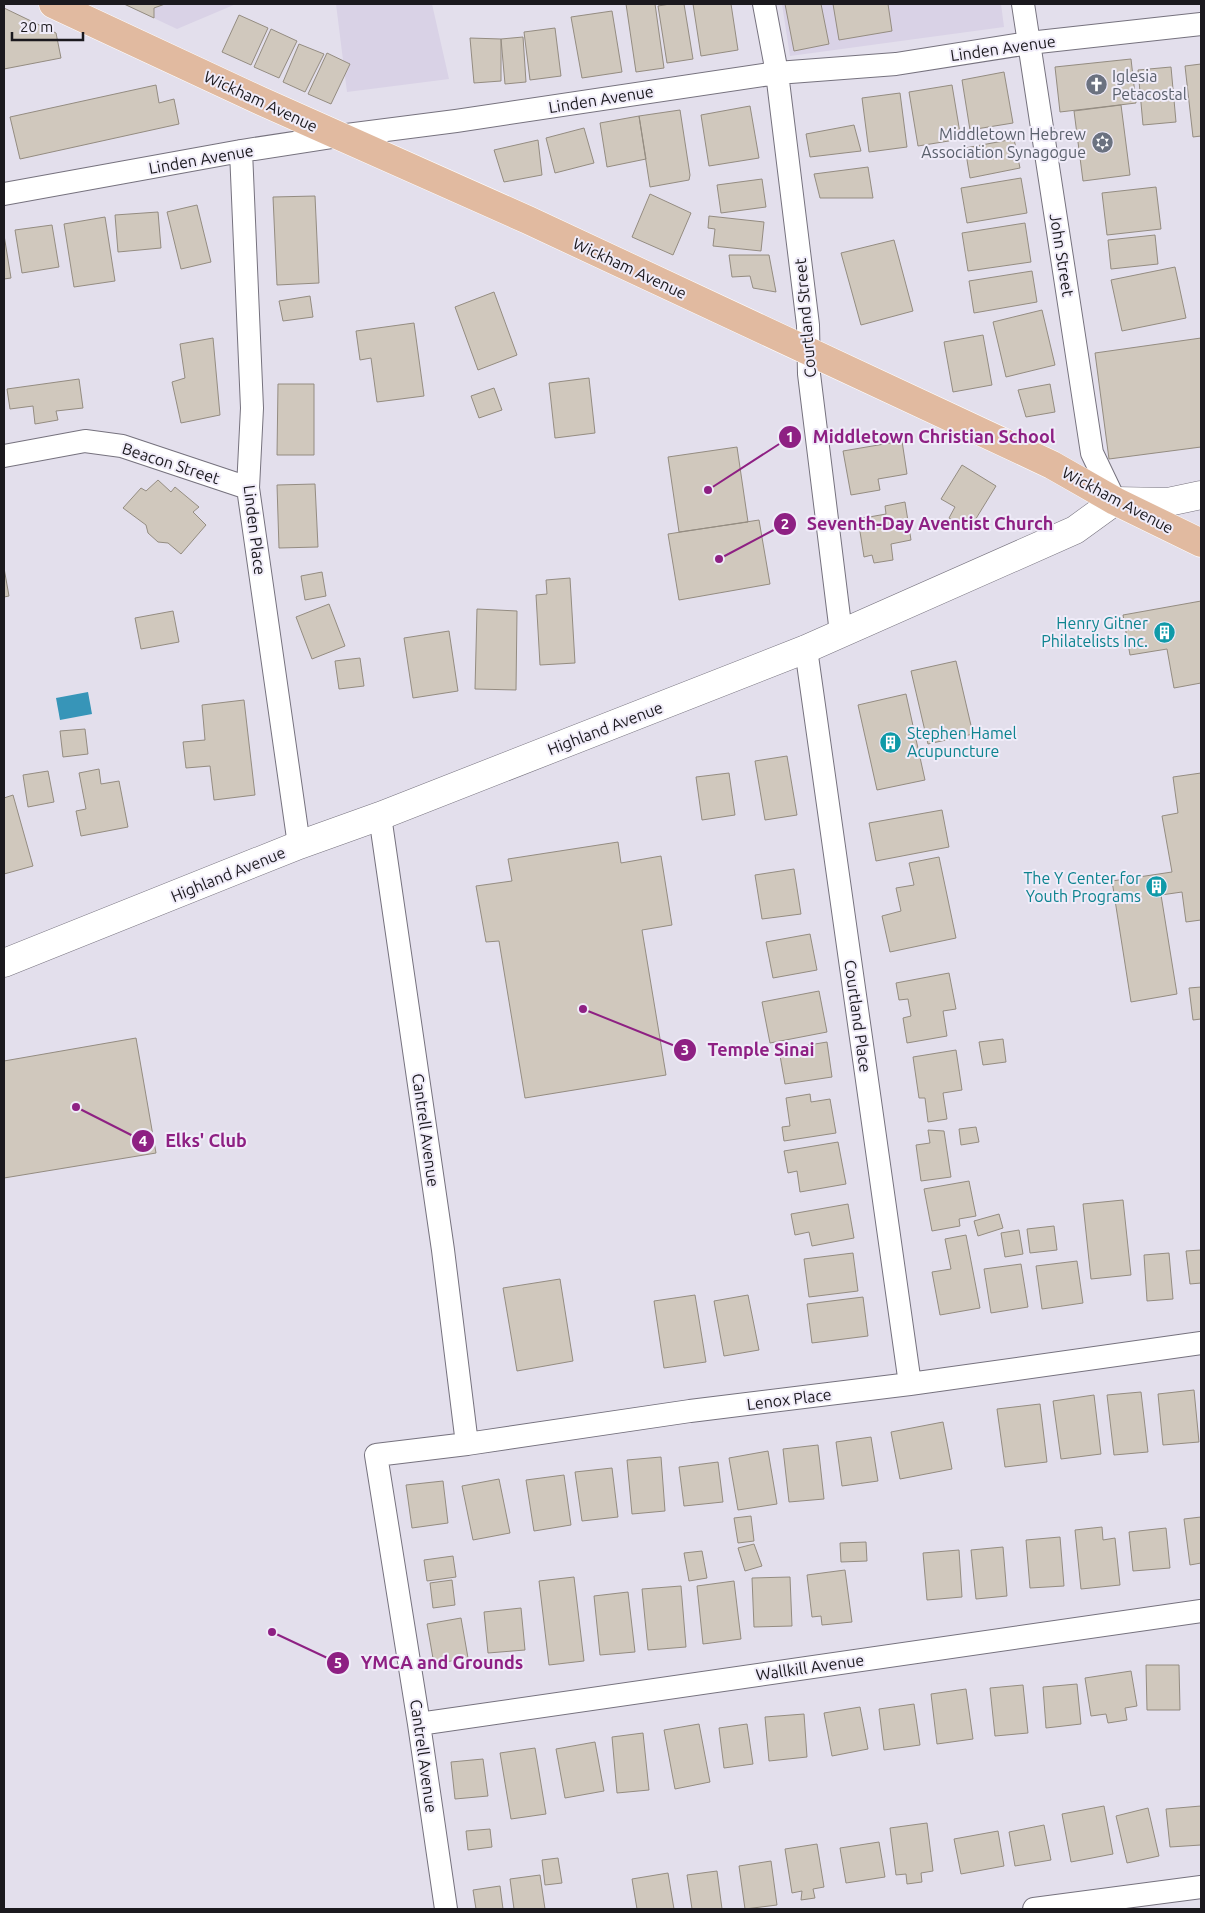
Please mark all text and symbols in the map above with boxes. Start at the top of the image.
scale bar [12,10,84,42]
text: 20 m [20,18,53,35]
street label: Linden Avenue [949,32,1057,64]
street label: Wickham Avenue [201,67,321,135]
place label: Iglesia Petacostal [1112,67,1187,103]
church icon: Iglesia Petacostal [1084,73,1108,97]
street label: Linden Avenue [547,82,655,116]
place label: Middletown Hebrew Association Synagogue [921,125,1087,161]
synagogue icon: Middletown Hebrew Association Synagogue [1090,131,1114,155]
street label: Linden Avenue [147,141,255,177]
street label: John Street [1047,212,1078,299]
street label: Wickham Avenue [570,234,690,302]
street label: Courtland Street [791,257,819,379]
callout: Middletown Christian School [778,421,1065,454]
text: Middletown Christian School [813,426,1056,446]
text: 1 [786,428,794,445]
street label: Beacon Street [120,439,223,487]
street label: Wickham Avenue [1059,463,1177,537]
street label: Linden Place [241,484,269,576]
callout: Seventh-Day Aventist Church [772,507,1064,540]
text: Seventh-Day Aventist Church [807,513,1053,533]
text: 2 [781,515,789,532]
place label: Henry Gitner Philatelists Inc. [1041,614,1148,650]
building icon: Henry Gitner Philatelists Inc. [1152,620,1176,644]
street label: Highland Avenue [545,698,665,758]
place label: Stephen Hamel Acupuncture [907,724,1017,760]
building icon: Stephen Hamel Acupuncture [879,730,903,754]
street label: Highland Avenue [168,843,288,905]
place label: The Y Center for Youth Programs [1023,869,1141,905]
building icon: The Y Center for Youth Programs [1145,875,1169,899]
street label: Courtland Place [841,959,875,1073]
callout: Temple Sinai [673,1033,825,1066]
text: Temple Sinai [708,1039,814,1059]
text: 3 [681,1041,689,1058]
street label: Cantrell Avenue [409,1072,443,1188]
callout: Elks' Club [130,1125,257,1158]
text: Elks' Club [165,1130,247,1150]
text: 4 [139,1132,147,1149]
street label: Lenox Place [746,1385,832,1413]
callout: YMCA and Grounds [326,1647,533,1680]
street label: Wallkill Avenue [755,1651,865,1683]
text: YMCA and Grounds [361,1652,523,1672]
text: 5 [334,1654,342,1671]
street label: Cantrell Avenue [407,1698,441,1814]

